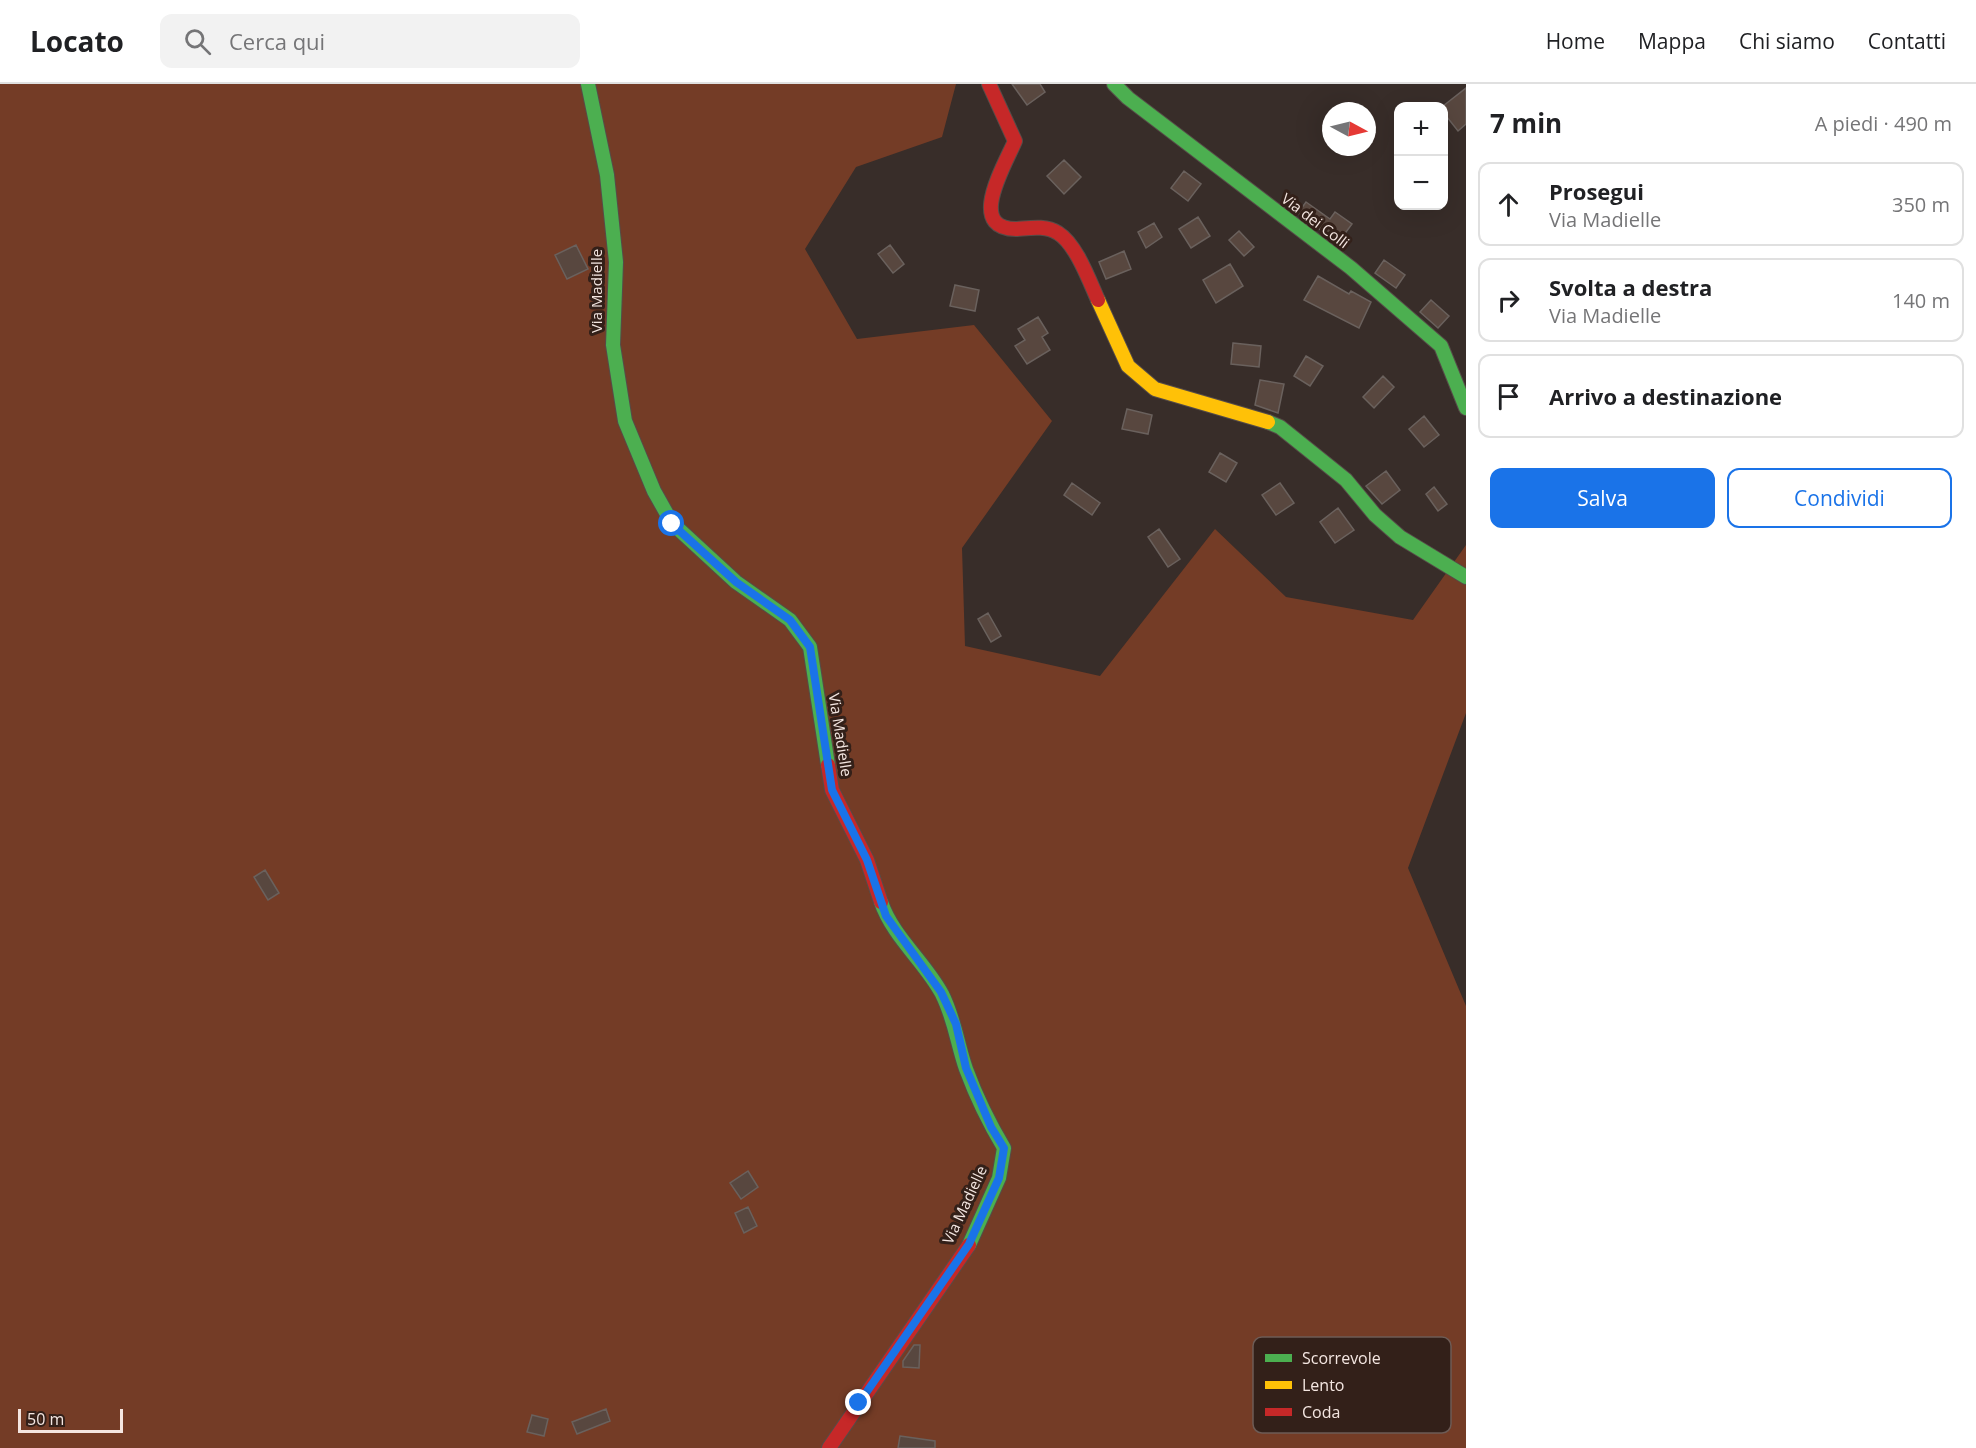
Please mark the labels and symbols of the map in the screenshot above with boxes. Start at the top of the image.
north arrow [1322,102,1376,156]
street label: Via dei Colli [1278,188,1354,252]
street label: Via Madielle [586,249,606,333]
route start [658,510,684,536]
street label: Via Madielle [825,692,857,778]
street label: Via Madielle [937,1162,991,1247]
legend [1253,1337,1451,1433]
text: Scorrevole [1302,1347,1381,1369]
text: Lento [1302,1374,1344,1396]
route end [845,1389,871,1415]
text: Coda [1302,1401,1340,1423]
scale bar [18,1406,123,1434]

